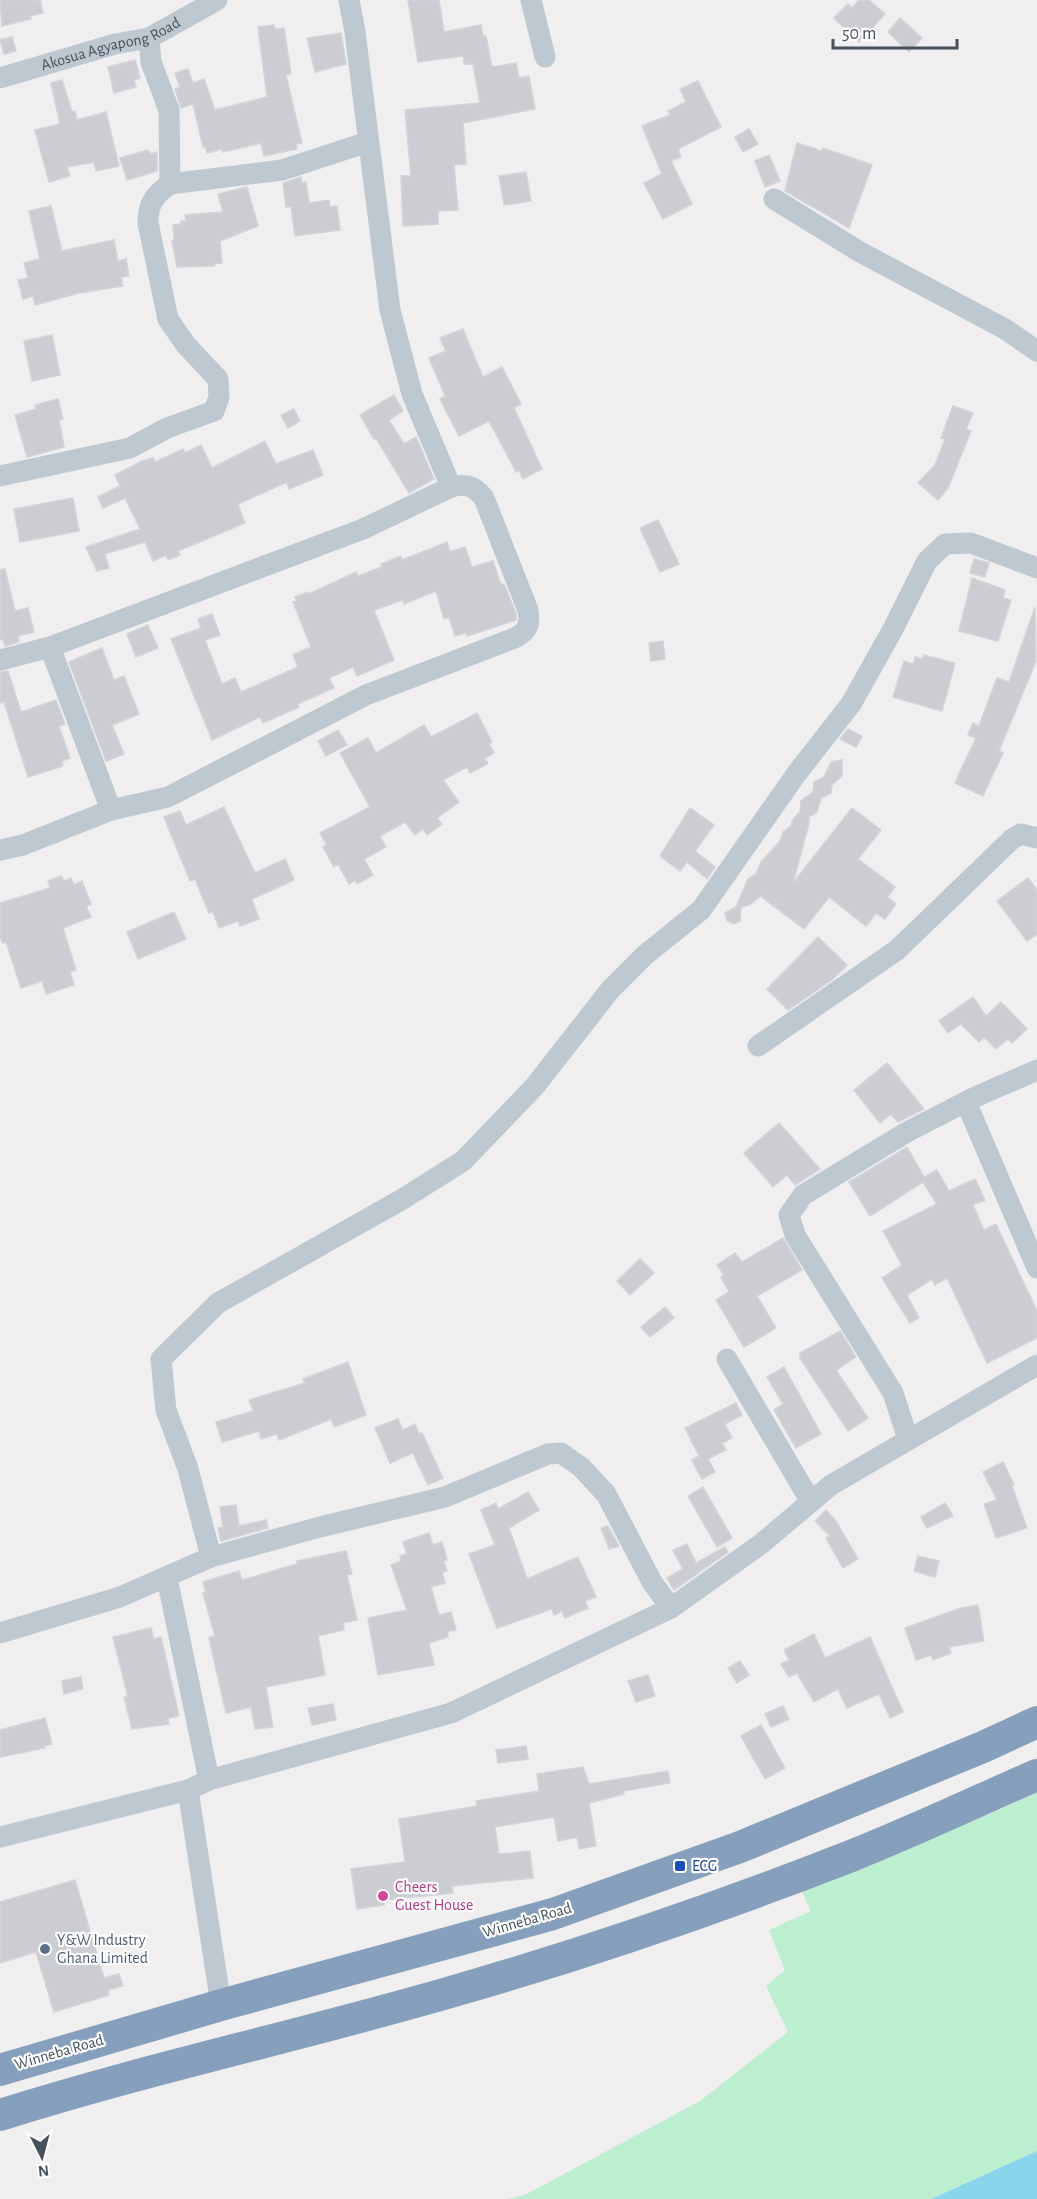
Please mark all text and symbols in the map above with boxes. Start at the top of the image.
scale bar [833,12,958,50]
street label: Akosua Agyapong Road [39,14,183,73]
text: 50 m [842,25,876,43]
place label: ECG [692,1858,717,1874]
marker: ECG [673,1859,687,1873]
place label: Cheers Guest House [395,1879,473,1913]
marker: Cheers Guest House [376,1889,390,1903]
street label: Winneba Road [481,1900,573,1940]
place label: Y&W Industry Ghana Limited [57,1932,148,1966]
marker: Y&W Industry Ghana Limited [38,1942,52,1956]
street label: Winneba Road [13,2032,105,2072]
north arrow [12,2127,72,2187]
text: N [37,2162,50,2179]

